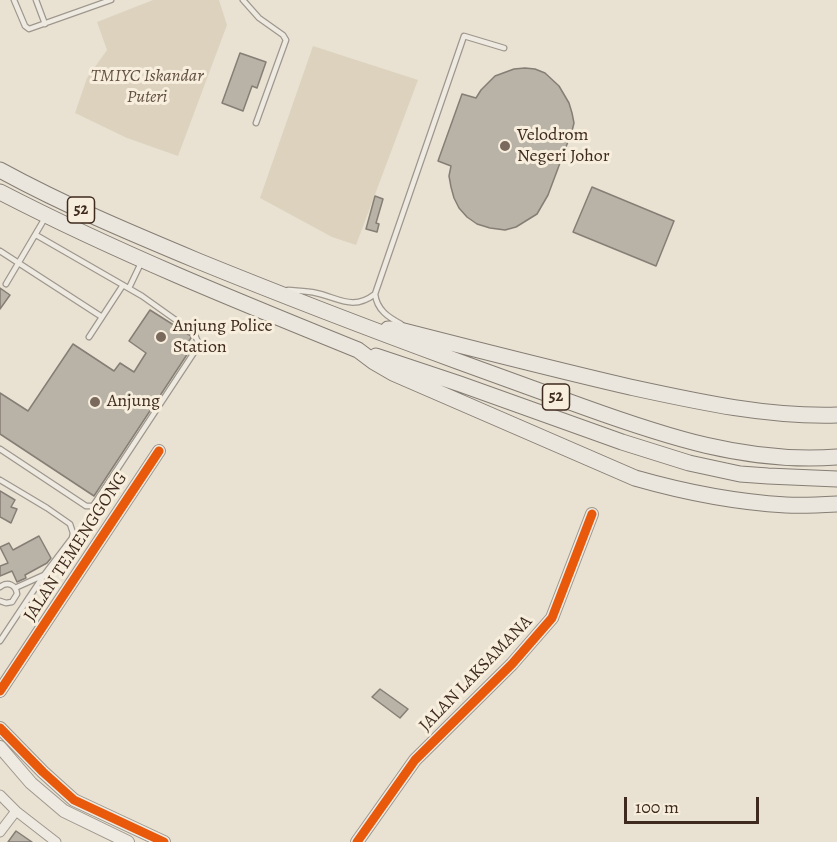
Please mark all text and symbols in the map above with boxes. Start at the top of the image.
park label: TMIYC Iskandar Puteri [91,66,203,109]
place label: Velodrom Negeri Johor [517,125,610,168]
marker: Velodrom Negeri Johor [498,139,512,153]
road number: 52 [68,197,94,223]
place label: Anjung Police Station [173,316,273,358]
marker: Anjung Police Station [154,330,168,344]
road number: 52 [542,384,570,410]
place label: Anjung [107,391,160,413]
marker: Anjung [88,395,102,409]
street label: JALAN TEMENGGONG [20,468,132,626]
street label: JALAN LAKSAMANA [415,611,537,737]
scale bar [627,785,762,823]
text: 100 m [635,795,679,819]

